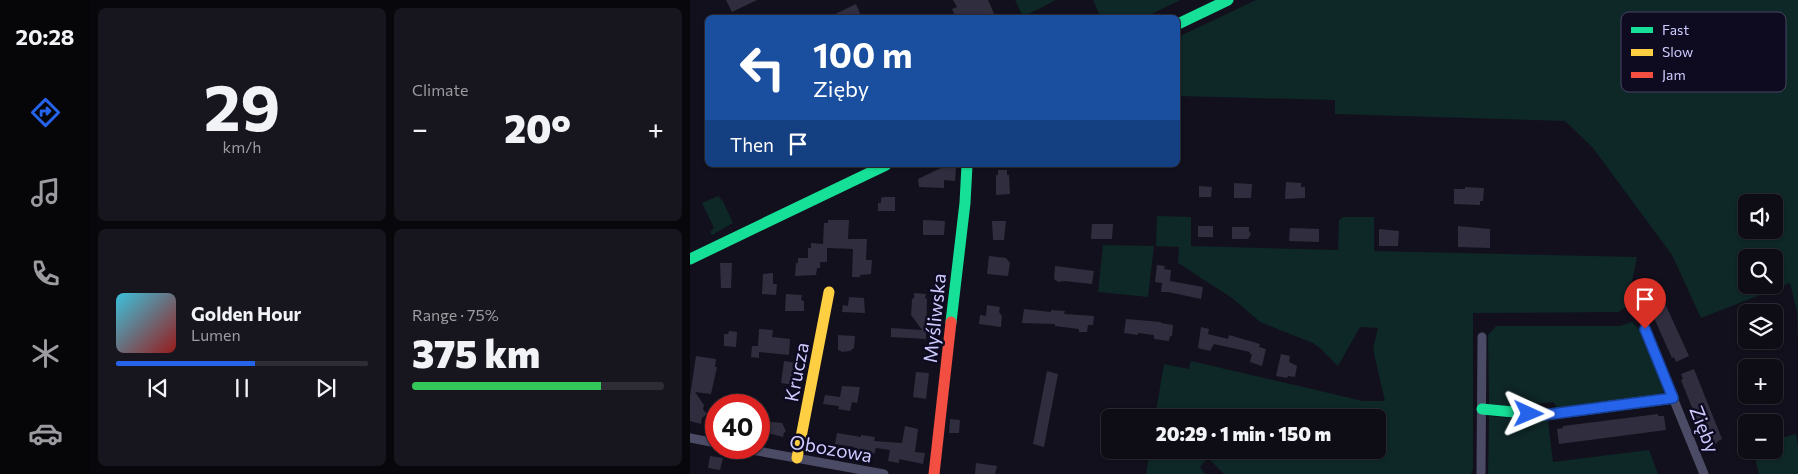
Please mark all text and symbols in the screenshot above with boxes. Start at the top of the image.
legend [1621,12,1786,92]
text: Fast [1662,21,1689,38]
text: 20:28 [16,23,74,50]
text: 100 m [813,32,913,75]
icon: left [730,35,795,100]
text: Slow [1662,43,1693,60]
text: 29 [204,65,280,144]
text: Jam [1662,66,1686,83]
text: Zięby [813,75,869,102]
text: Climate [412,80,468,99]
icon: directions [28,95,63,130]
text: 20° [504,104,571,151]
text: − [412,111,428,145]
text: + [648,111,664,145]
icon: arrive [784,130,812,158]
text: Then [730,133,774,156]
text: km/h [223,137,261,156]
icon: music [28,175,63,210]
map controls [1738,194,1783,459]
button: sound [1738,194,1783,239]
button: search [1738,249,1783,294]
icon: phone [28,256,63,291]
street label: Myśliwska [918,272,950,364]
pin [1624,278,1666,329]
icon: arrive [1631,285,1659,313]
text: Golden Hour [191,302,301,325]
button: layers [1738,304,1783,349]
text: Range · 75% [412,305,499,324]
text: Lumen [191,325,241,344]
text: 375 km [412,329,540,376]
icon: climate [28,336,63,371]
street label: Krucza [779,340,813,404]
button: + [1738,359,1783,404]
icon: previous [144,374,172,402]
icon: pause [228,374,256,402]
icon: next [312,374,340,402]
position arrow [1502,387,1554,439]
speed limit sign: 40 [705,394,770,459]
street label: Zięby [1685,402,1725,456]
button: − [1738,414,1783,459]
icon: car [28,416,63,451]
text: 20:29 · 1 min · 150 m [1156,422,1331,445]
street label: Obozowa [788,429,874,467]

